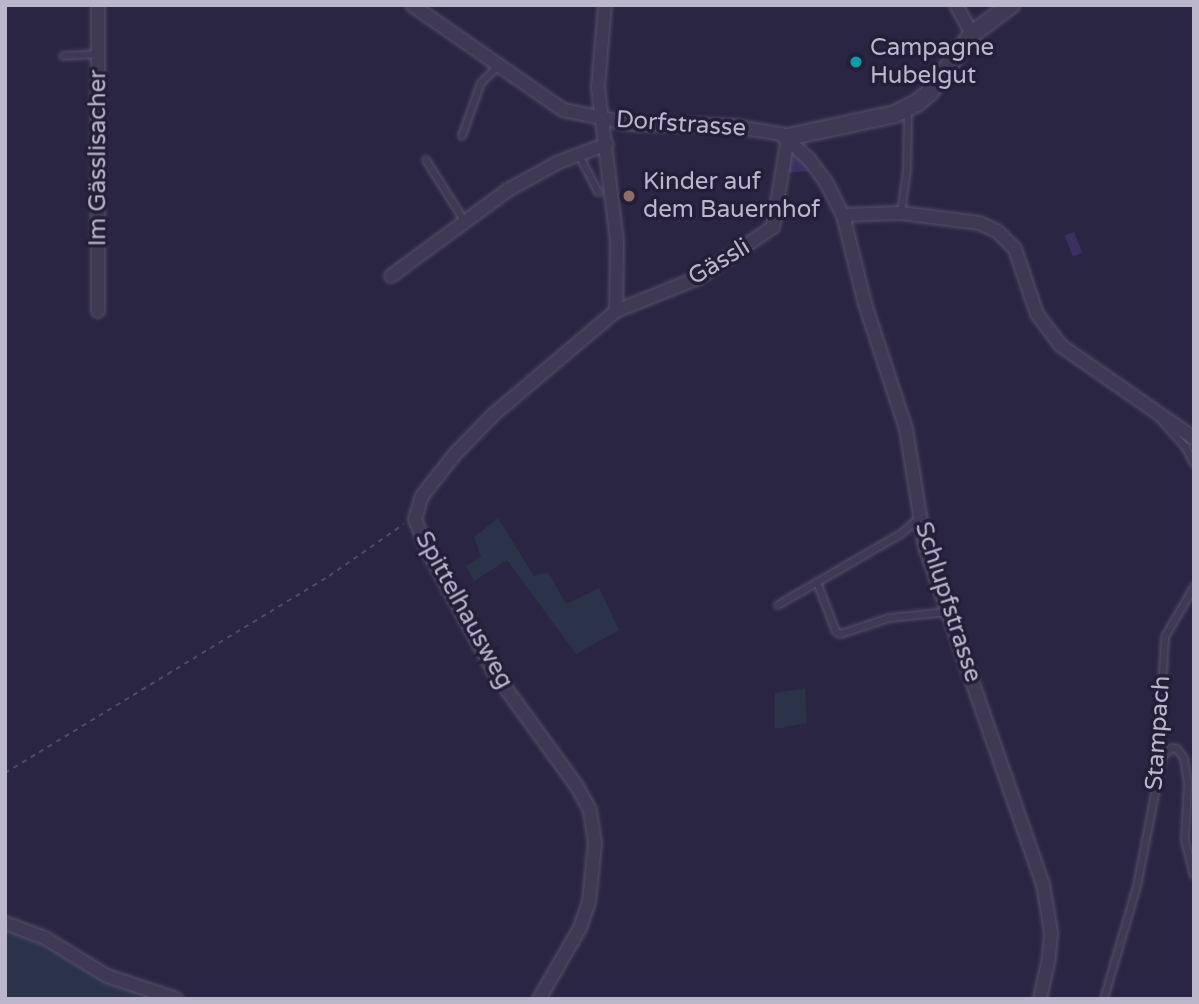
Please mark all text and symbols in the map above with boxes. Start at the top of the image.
place label: Campagne Hubelgut [870,34,994,90]
marker: Campagne Hubelgut [848,54,864,70]
street label: Im Gässlisacher [84,70,112,246]
street label: Dorfstrasse [615,105,747,143]
place label: Kinder auf dem Bauernhof [643,168,820,224]
marker: Kinder auf dem Bauernhof [621,188,637,204]
street label: Gässli [683,232,755,292]
street label: Schlupfstrasse [909,518,987,686]
street label: Spittelhausweg [409,526,519,694]
street label: Stampach [1140,675,1176,791]

